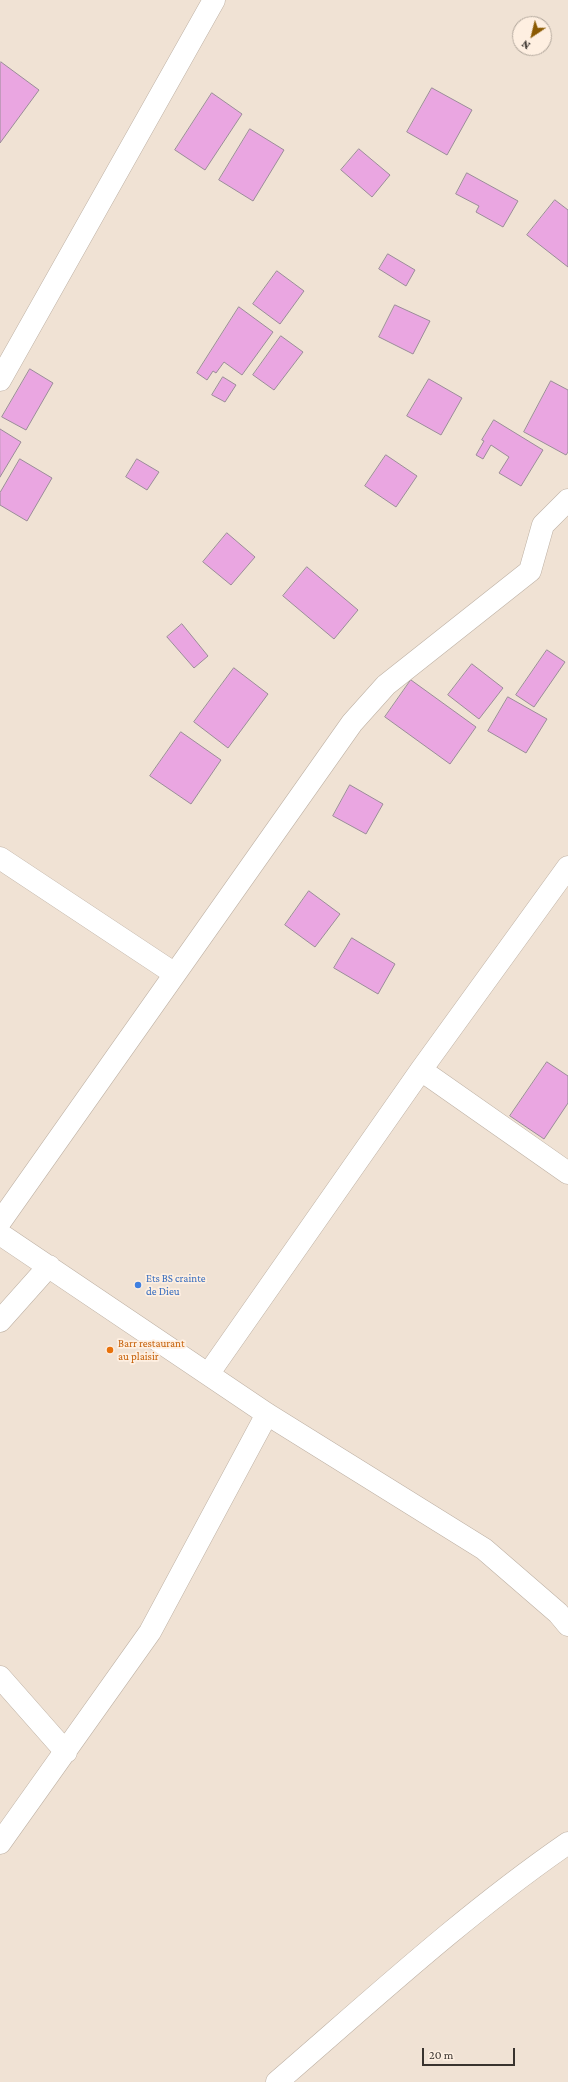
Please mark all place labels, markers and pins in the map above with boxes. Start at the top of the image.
place label: Ets BS crainte de Dieu [146,1272,206,1298]
marker: Ets BS crainte de Dieu [133,1280,143,1290]
place label: Barr restaurant au plaisir [118,1337,185,1363]
marker: Barr restaurant au plaisir [105,1345,115,1355]

